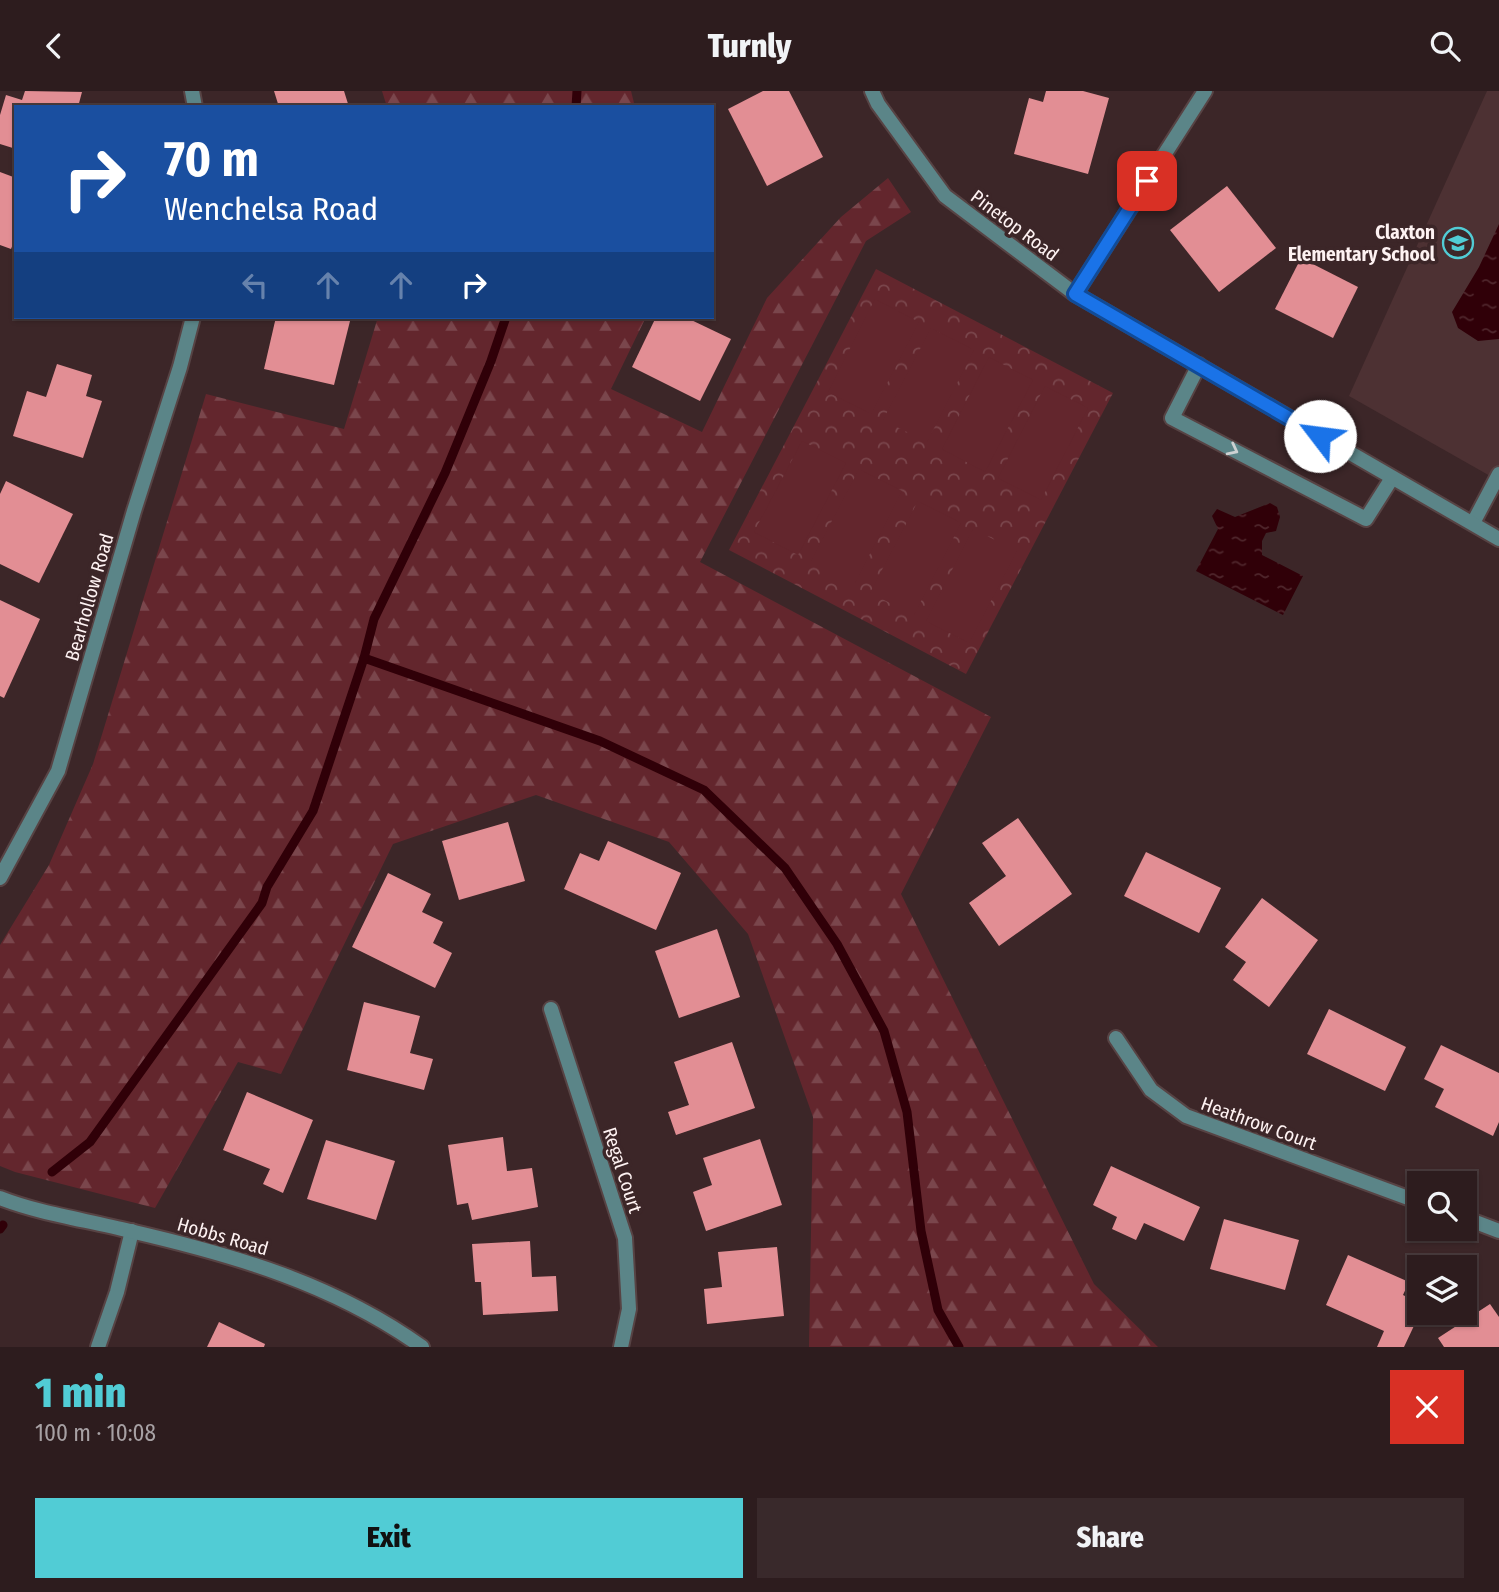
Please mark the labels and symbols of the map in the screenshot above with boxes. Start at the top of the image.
pin [1117,151,1177,211]
street label: Pinetop Road [966,185,1063,266]
place label: Claxton Elementary School [1288,221,1436,266]
school or university icon: Claxton Elementary School [1441,226,1475,260]
position arrow [1283,399,1357,473]
one-way arrow [1226,442,1238,455]
street label: Bearhollow Road [60,531,119,664]
street label: Heathrow Court [1198,1092,1320,1155]
street label: Regal Court [598,1124,647,1217]
street label: Hobbs Road [175,1213,271,1260]

